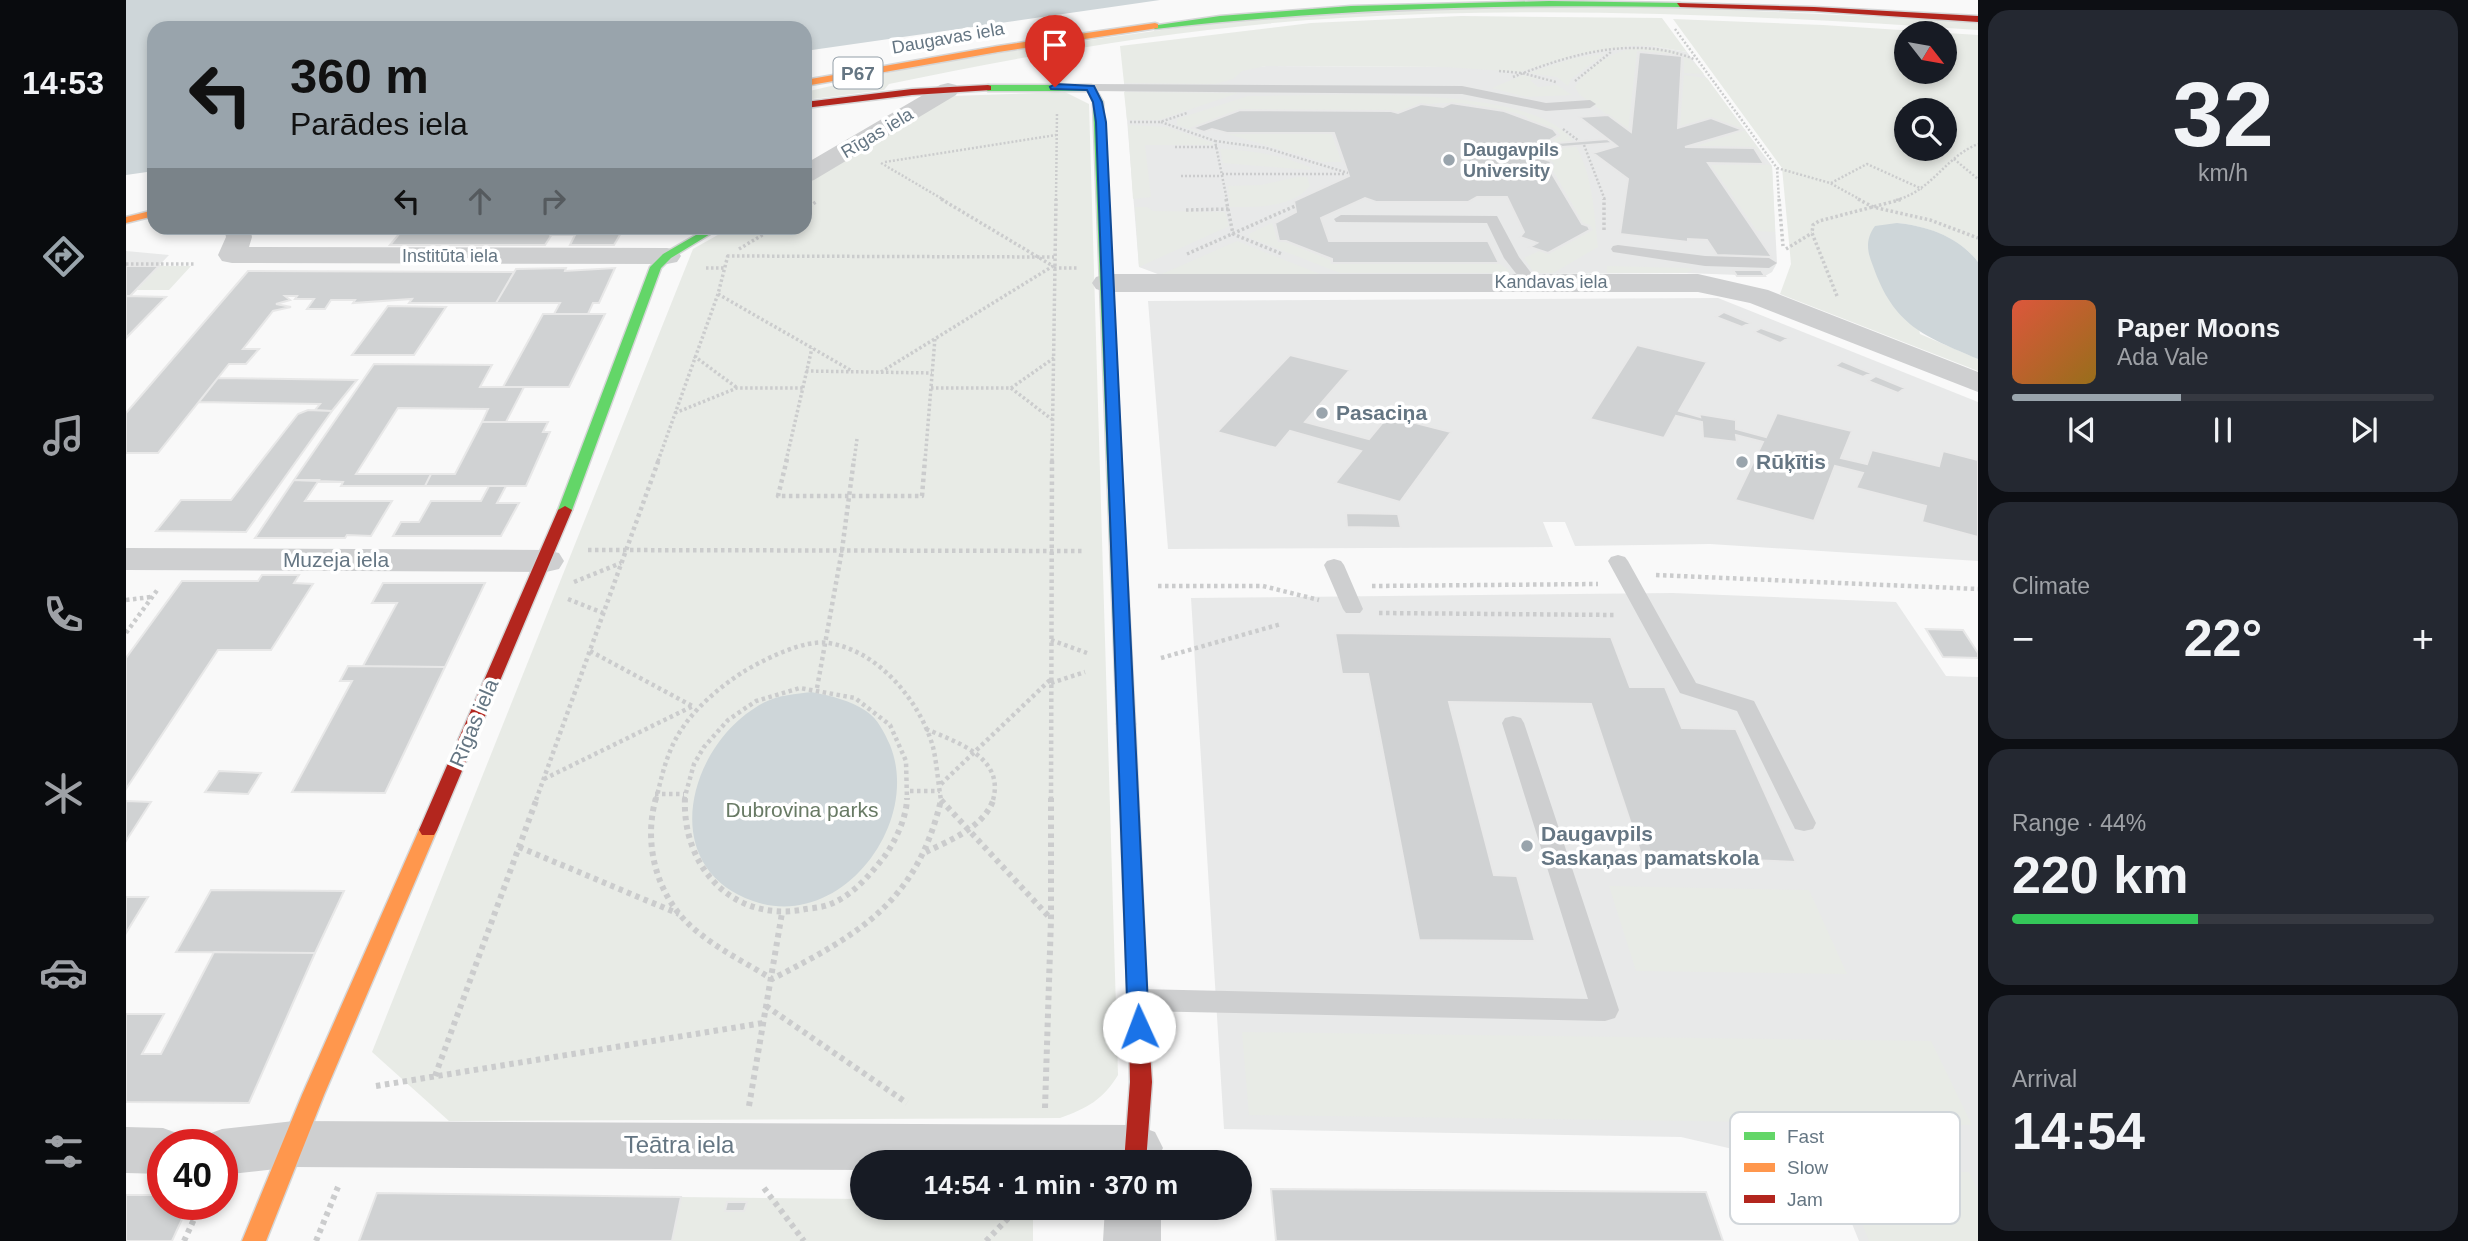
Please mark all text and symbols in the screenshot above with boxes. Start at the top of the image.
pin [1025,15,1085,87]
street label: Daugavas iela [890,18,1007,58]
north arrow [1894,21,1956,84]
map controls [1894,21,1957,161]
icon: arrive [1036,26,1074,64]
icon: left [175,49,266,140]
text: 360 m [290,49,429,103]
road number: P67 [834,58,882,88]
text: 32 [2172,64,2274,165]
text: 14:53 [22,65,104,101]
button: search [1894,98,1957,161]
street label: Rīgas iela [838,103,917,162]
text: Parādes iela [290,106,468,142]
place label: Daugavpils University [1463,140,1559,181]
marker: Daugavpils University [1441,152,1457,168]
text: km/h [2198,160,2248,186]
icon: left [388,182,426,220]
icon: ahead [461,182,499,220]
icon: right [534,182,572,220]
icon: directions [39,232,88,281]
street label: Institūta iela [402,246,499,266]
street label: Kandavas iela [1494,272,1609,292]
text: Paper Moons [2117,313,2280,343]
text: Ada Vale [2117,344,2209,370]
place label: Pasaciņa [1336,401,1427,424]
marker: Pasaciņa [1314,405,1330,421]
icon: music [39,411,88,460]
icon: previous [2063,411,2101,449]
icon: pause [2204,411,2242,449]
icon: next [2345,411,2383,449]
place label: Rūķītis [1756,450,1826,473]
marker: Rūķītis [1734,454,1750,470]
street label: Muzeja iela [283,548,389,571]
text: Climate [2012,573,2090,599]
icon: phone [39,590,88,639]
text: 22° [2184,609,2262,667]
text: − [2012,618,2034,660]
text: + [2412,618,2434,660]
street label: Rīgas iela [445,675,502,770]
icon: climate [39,769,88,818]
park label: Dubrovina parks [726,798,878,821]
text: Range · 44% [2012,810,2146,836]
place label: Daugavpils Saskaņas pamatskola [1541,822,1760,869]
marker: Daugavpils Saskaņas pamatskola [1519,838,1535,854]
text: 220 km [2012,846,2188,904]
icon: car [39,948,88,997]
position arrow [1102,990,1176,1064]
text: Arrival [2012,1066,2077,1092]
text: 14:54 [2012,1102,2145,1160]
legend [1730,1112,1960,1224]
text: Fast [1787,1126,1825,1147]
icon: filters [39,1127,88,1176]
speed limit sign: 40 [147,1129,238,1220]
street label: Teātra iela [624,1131,735,1158]
text: Slow [1787,1157,1828,1178]
text: 14:54 · 1 min · 370 m [924,1170,1178,1200]
text: Jam [1787,1189,1823,1210]

